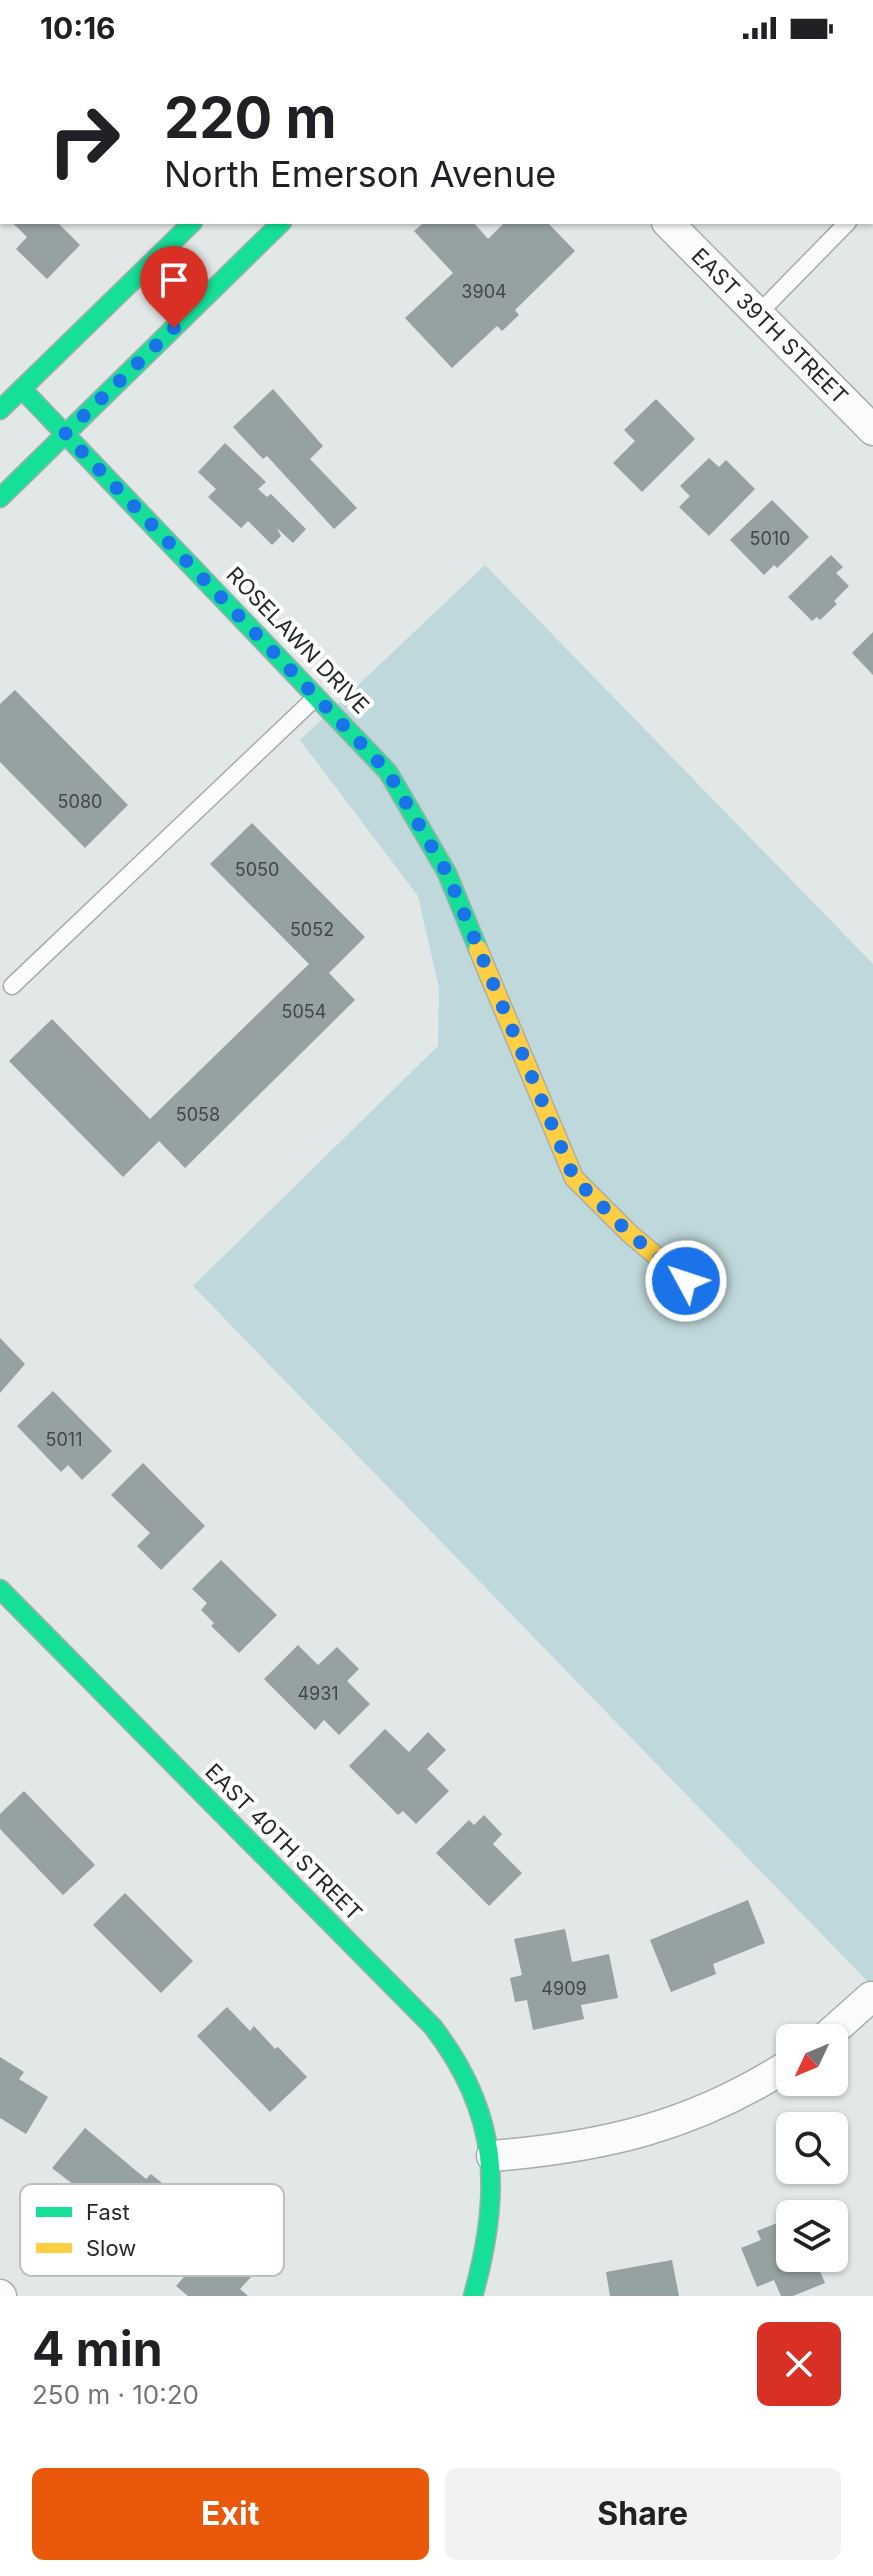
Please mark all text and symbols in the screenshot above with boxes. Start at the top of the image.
text: 10:16 [40,10,116,46]
text: 220 m [164,84,337,152]
icon: right [32,88,136,192]
text: North Emerson Avenue [164,152,556,196]
street label: EAST 39TH STREET [687,243,853,409]
pin [140,246,208,328]
icon: arrive [152,258,196,302]
house number: 3904 [461,281,507,302]
house number: 5010 [750,528,790,549]
street label: ROSELAWN DRIVE [221,561,375,719]
house number: 5080 [58,791,102,812]
house number: 5050 [235,859,279,880]
house number: 5052 [290,919,334,940]
house number: 5054 [282,1001,326,1022]
house number: 5058 [176,1104,220,1125]
position arrow [644,1239,728,1323]
house number: 5011 [46,1429,82,1450]
house number: 4931 [297,1683,339,1704]
street label: EAST 40TH STREET [200,1758,368,1926]
house number: 4909 [541,1978,587,1999]
north arrow [776,2024,848,2096]
map controls [776,2024,848,2272]
button: search [776,2112,848,2184]
legend [20,2184,284,2276]
text: Fast [86,2199,130,2225]
button: layers [776,2200,848,2272]
text: Slow [86,2235,136,2261]
text: 4 min [32,2319,163,2378]
button: close [757,2322,841,2406]
text: 250 m · 10:20 [32,2379,199,2410]
button: Exit [32,2468,429,2560]
button: Share [445,2468,841,2560]

